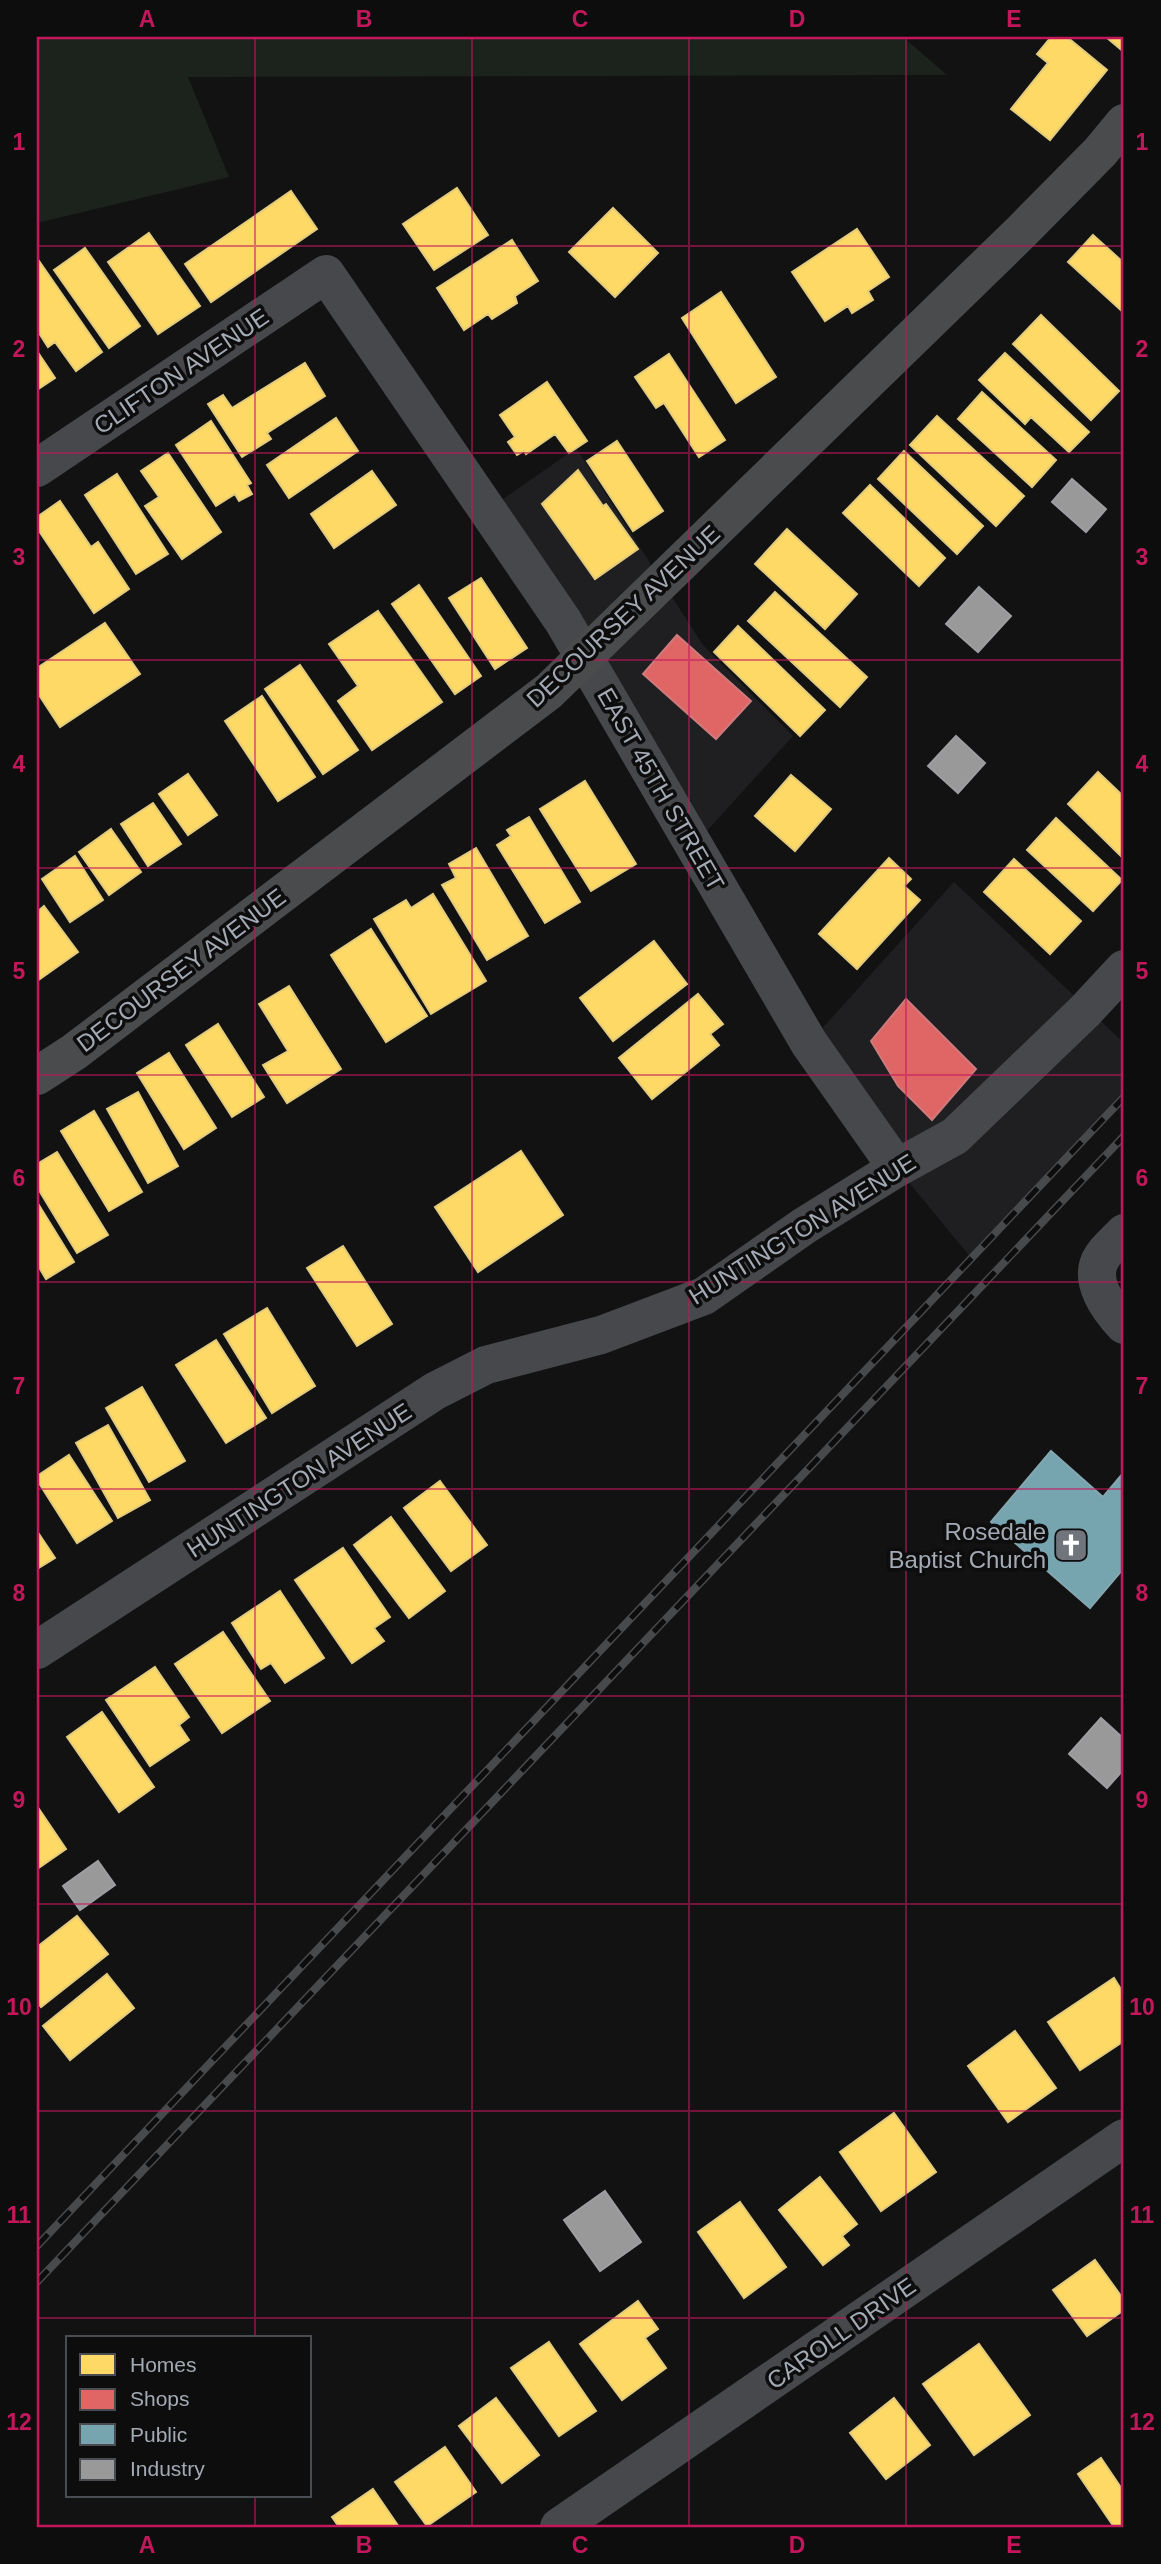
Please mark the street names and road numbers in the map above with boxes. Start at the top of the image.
street label: CLIFTON AVENUE [89,303,273,439]
street label: DECOURSEY AVENUE [521,520,725,712]
street label: EAST 45TH STREET [592,683,730,895]
street label: DECOURSEY AVENUE [72,883,290,1057]
street label: HUNTINGTON AVENUE [684,1148,920,1310]
street label: HUNTINGTON AVENUE [182,1397,416,1563]
street label: CAROLL DRIVE [762,2272,920,2394]

